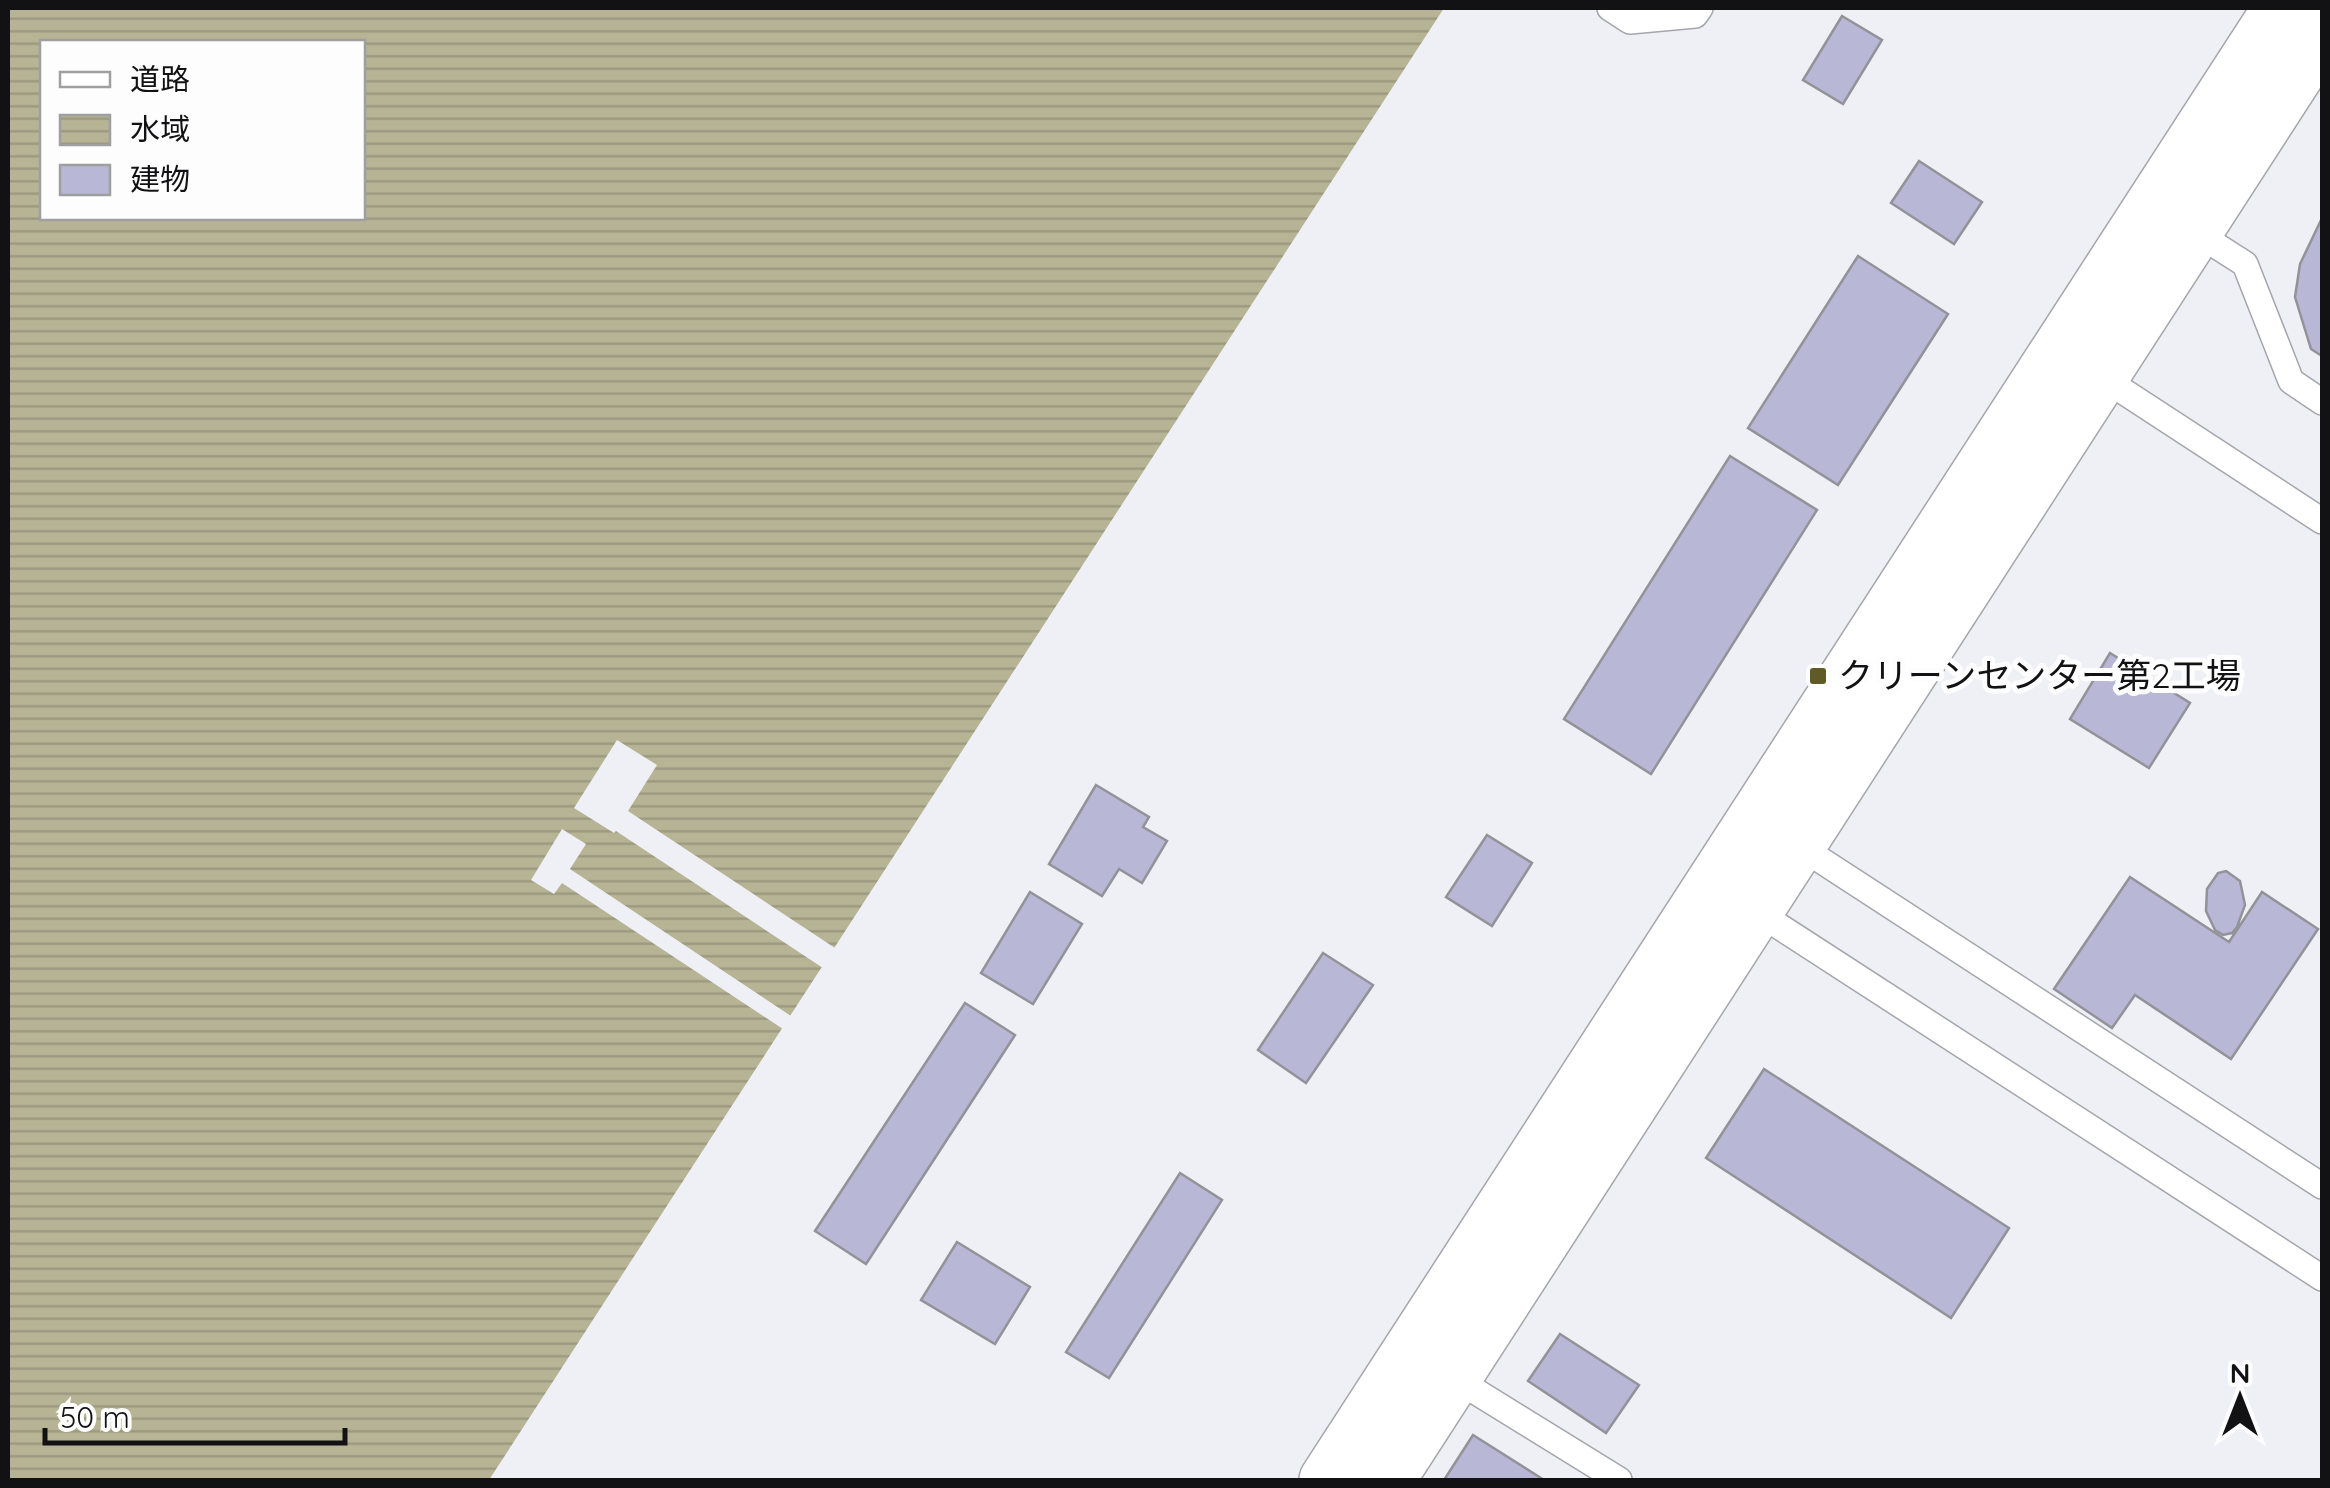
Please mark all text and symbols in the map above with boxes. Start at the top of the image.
legend [40,40,365,220]
text: 道路 [130,60,190,98]
text: 水域 [130,110,190,148]
text: 建物 [130,160,190,198]
place label: クリーンセンター第2工場 [1838,653,2241,697]
marker: クリーンセンター第2工場 [1807,665,1829,687]
north arrow [2190,1348,2290,1448]
text: N [2230,1355,2250,1390]
scale bar [45,1383,345,1445]
text: 50 m [60,1398,130,1436]

